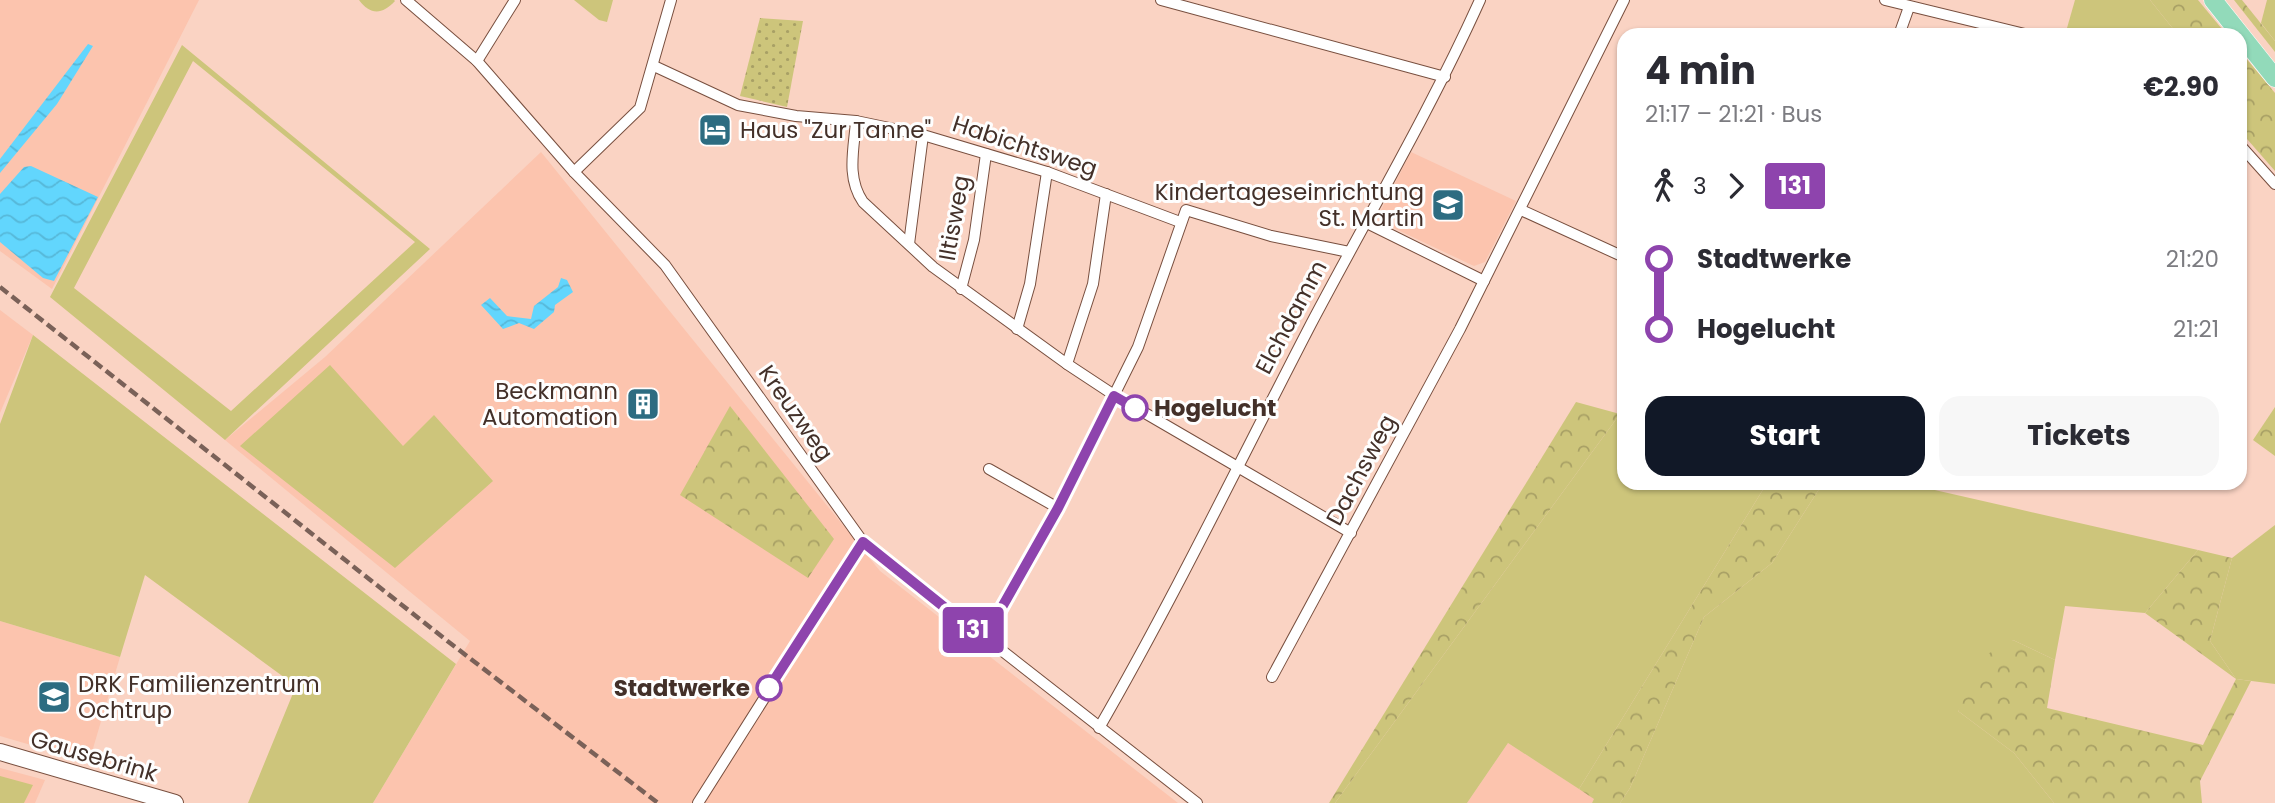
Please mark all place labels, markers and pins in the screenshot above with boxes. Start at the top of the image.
hotel icon: Haus "Zur Tanne" [696,111,734,149]
place label: Haus "Zur Tanne" [740,114,931,146]
place label: Kindertageseinrichtung St. Martin [1155,176,1424,234]
school or university icon: Kindertageseinrichtung St. Martin [1429,186,1467,224]
place label: Beckmann Automation [482,375,618,433]
building icon: Beckmann Automation [624,385,662,423]
place label: Hogelucht [1154,392,1276,424]
marker: Hogelucht [1122,395,1148,421]
place label: DRK Familienzentrum Ochtrup [78,668,320,726]
place label: Stadtwerke [614,672,750,704]
marker: Stadtwerke [756,675,782,701]
school or university icon: DRK Familienzentrum Ochtrup [35,678,73,716]

